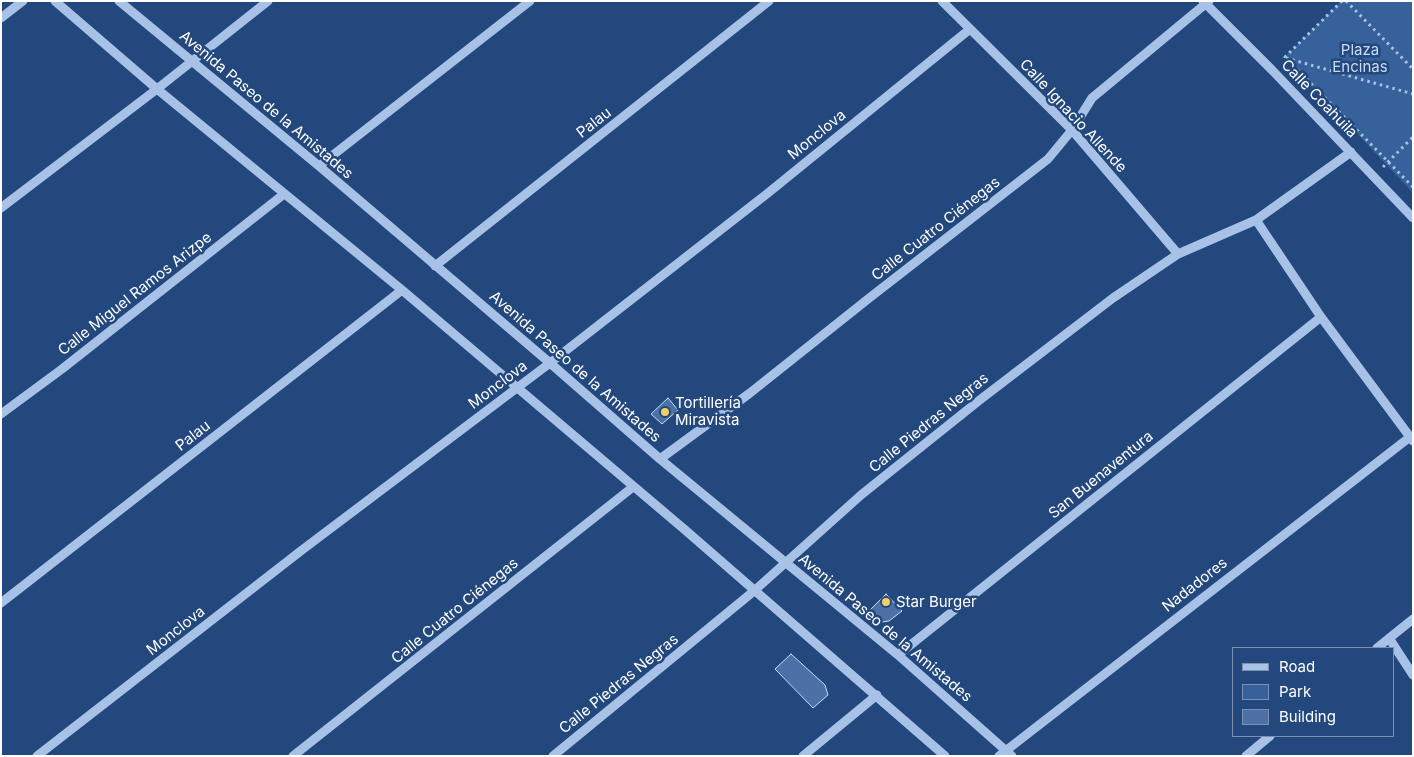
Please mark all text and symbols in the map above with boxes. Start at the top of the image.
street label: Avenida Paseo de la Amistades [176,27,356,183]
park label: Plaza Encinas [1332,41,1388,76]
street label: Calle Ignacio Allende [1016,55,1130,177]
street label: Calle Coahuila [1277,56,1361,142]
street label: Palau [573,104,615,142]
street label: Monclova [784,106,850,164]
street label: Calle Cuatro Ciénegas [868,173,1004,285]
street label: Calle Miguel Ramos Arizpe [55,228,215,360]
street label: Avenida Paseo de la Amistades [486,288,664,446]
street label: Monclova [465,357,531,413]
street label: Calle Piedras Negras [866,369,992,477]
place label: Tortillería Miravista [675,394,741,429]
marker: Tortillería Miravista [659,406,671,418]
street label: Palau [172,417,214,455]
street label: San Buenaventura [1045,427,1157,523]
street label: Avenida Paseo de la Amistades [795,550,975,706]
street label: Calle Cuatro Ciénegas [388,554,522,668]
street label: Nadadores [1159,554,1231,616]
place label: Star Burger [896,593,977,611]
marker: Star Burger [880,596,892,608]
street label: Monclova [143,603,209,659]
street label: Calle Piedras Negras [556,630,682,738]
legend [1232,647,1394,737]
text: Road [1279,657,1315,676]
text: Park [1279,682,1311,701]
text: Building [1279,707,1336,726]

